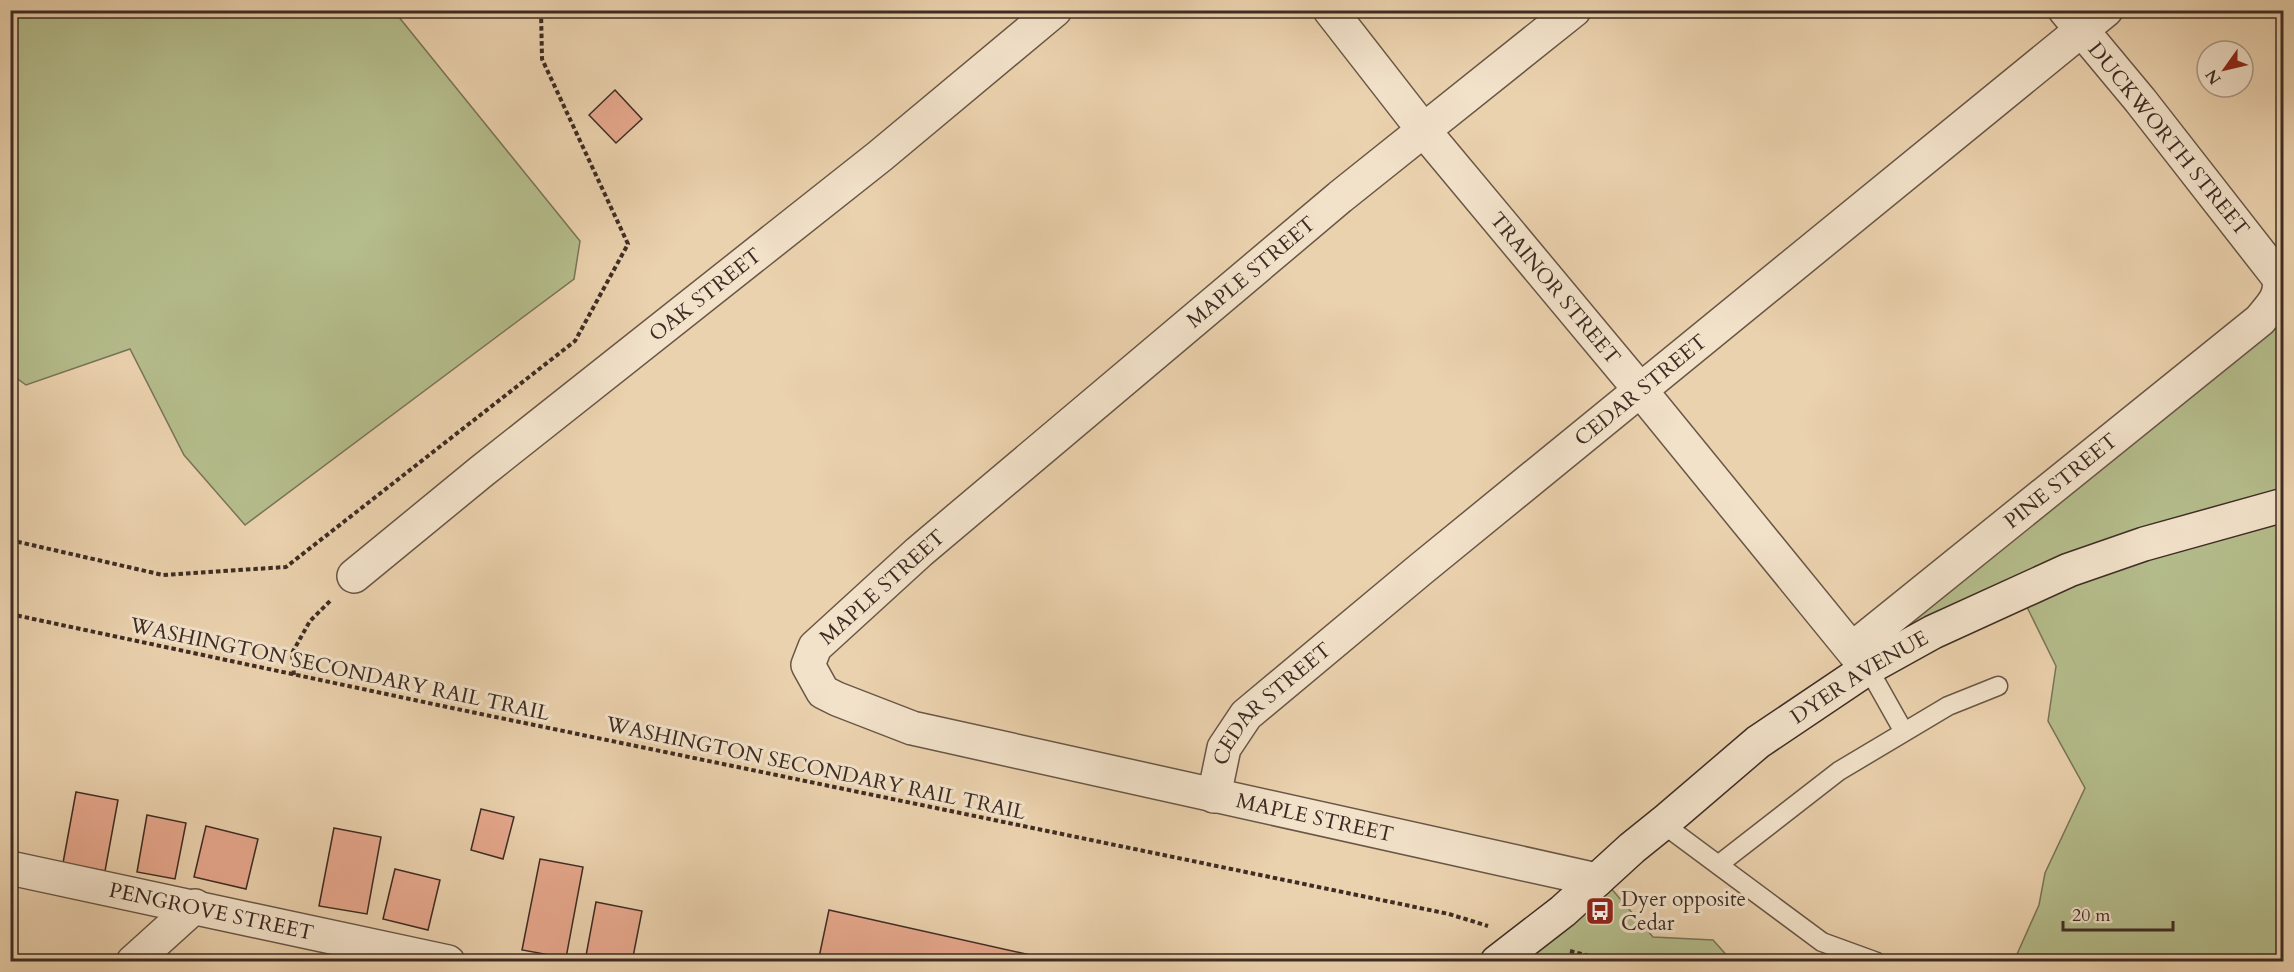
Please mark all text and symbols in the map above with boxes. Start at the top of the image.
street label: DUCKWORTH STREET [2081,36,2256,243]
north arrow [2195,39,2255,99]
text: N [2200,65,2226,89]
street label: TRAINOR STREET [1483,206,1627,371]
street label: MAPLE STREET [1181,210,1322,335]
street label: OAK STREET [643,241,768,349]
street label: CEDAR STREET [1569,327,1713,453]
street label: PINE STREET [1998,427,2124,536]
street label: MAPLE STREET [813,523,952,652]
street label: WASHINGTON SECONDARY RAIL TRAIL [126,611,553,728]
street label: DYER AVENUE [1785,623,1934,731]
street label: CEDAR STREET [1207,636,1338,767]
street label: WASHINGTON SECONDARY RAIL TRAIL [602,710,1029,827]
street label: MAPLE STREET [1233,786,1396,849]
street label: PENGROVE STREET [106,876,316,948]
place label: Dyer opposite Cedar [1621,885,1746,938]
scale bar [2063,894,2172,932]
bus stop icon: Dyer opposite Cedar [1584,895,1616,927]
text: 20 m [2072,903,2111,928]

